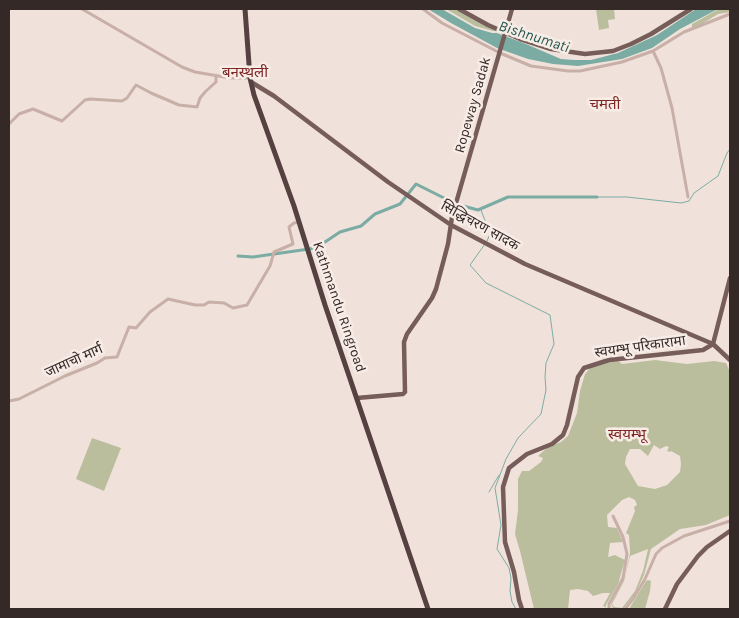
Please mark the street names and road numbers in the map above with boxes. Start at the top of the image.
street label: Ropeway Sadak [451,55,495,155]
street label: सिद्धिचरण सादक [438,198,522,254]
street label: Kathmandu Ringroad [309,239,369,375]
street label: स्वयम्भू परिकारामा [593,332,687,362]
street label: जामाचो मार्ग [42,341,106,381]

